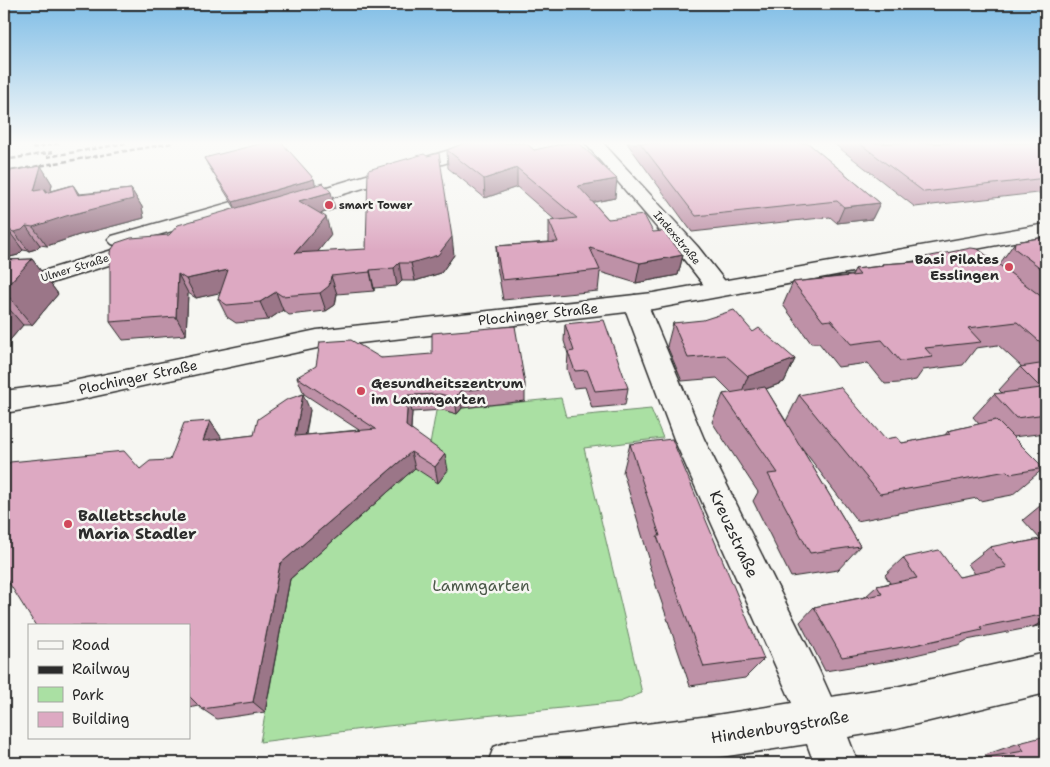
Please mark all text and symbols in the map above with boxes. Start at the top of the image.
place label: smart Tower [339,198,412,213]
marker: smart Tower [323,199,335,211]
street label: Indexstraße [650,208,704,268]
place label: Basi Pilates Esslingen [915,250,999,284]
street label: Ulmer Straße [39,251,111,285]
marker: Basi Pilates Esslingen [1003,261,1015,273]
street label: Plochinger Straße [477,299,599,329]
street label: Plochinger Straße [77,356,199,398]
place label: Gesundheitszentrum im Lammgarten [371,374,523,408]
marker: Gesundheitszentrum im Lammgarten [355,385,367,397]
street label: Kreuzstraße [705,487,763,581]
place label: Ballettschule Maria Stadler [78,505,197,544]
marker: Ballettschule Maria Stadler [62,518,74,530]
park label: Lammgarten [432,575,530,596]
legend [28,624,190,740]
text: Road [72,635,110,655]
text: Railway [72,659,130,679]
text: Park [72,685,104,705]
street label: Hindenburgstraße [709,706,851,748]
text: Building [72,709,129,729]

